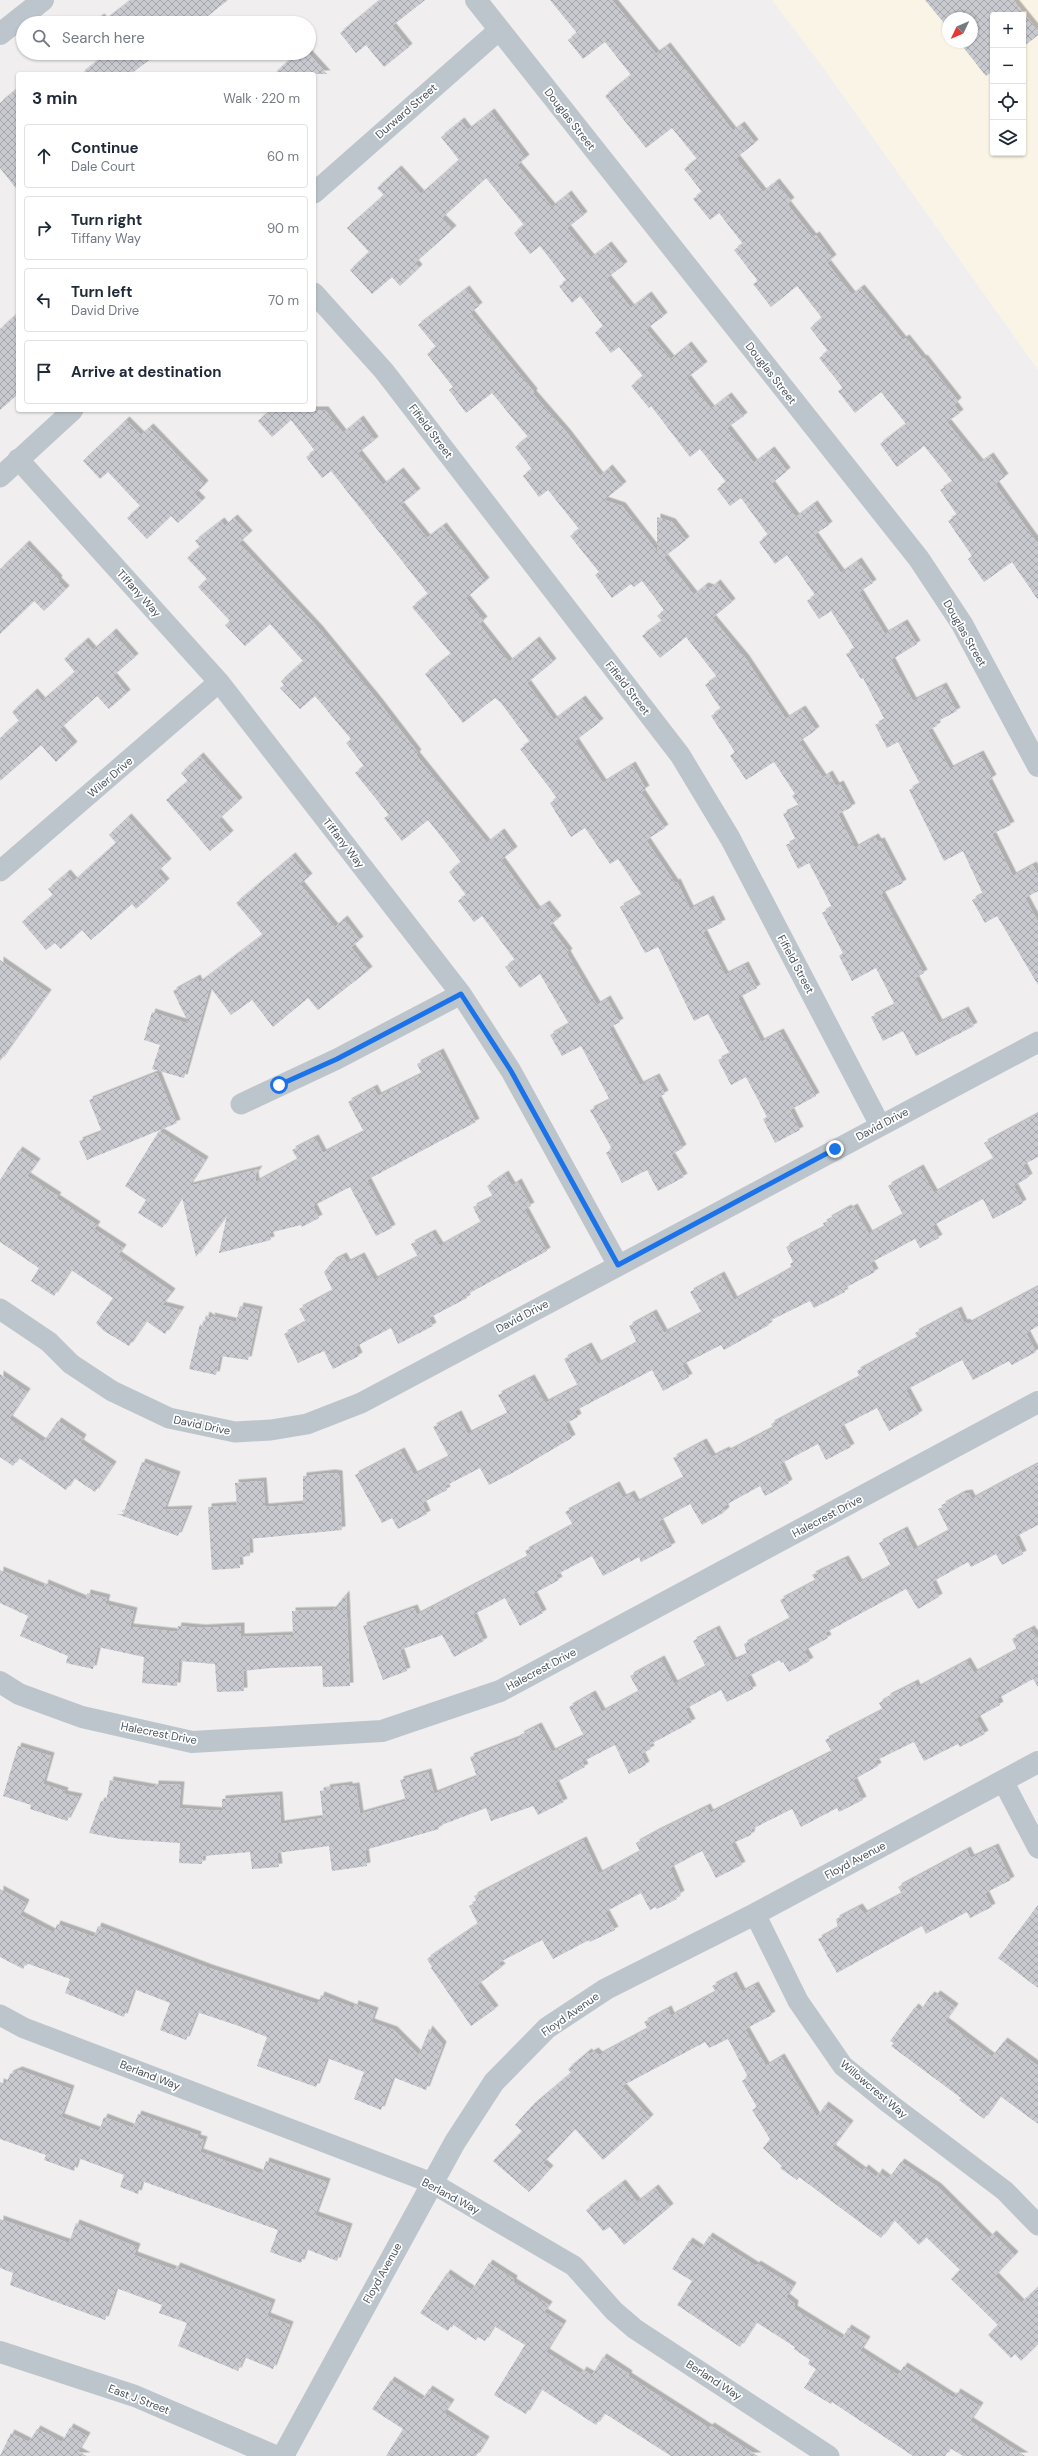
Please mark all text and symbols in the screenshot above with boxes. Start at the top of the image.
north arrow [942,12,978,48]
map controls [990,12,1026,156]
button: + [990,12,1026,48]
search box [16,16,316,60]
icon: search [30,27,52,49]
text: Search here [62,28,145,48]
button: − [990,48,1026,84]
street label: Durward Street [372,80,440,142]
button: locate [990,84,1026,120]
street label: Douglas Street [542,85,598,153]
text: 3 min [32,87,77,109]
text: Walk · 220 m [223,90,300,107]
button: layers [990,120,1026,156]
text: Continue [71,138,139,158]
icon: ahead [33,145,55,167]
text: 60 m [267,148,299,165]
text: Dale Court [71,158,135,175]
text: Turn right [71,210,142,230]
icon: right [33,217,55,239]
text: 90 m [267,220,299,237]
text: Tiffany Way [71,230,141,247]
text: Turn left [71,282,132,302]
icon: left [33,289,55,311]
text: 70 m [268,292,299,309]
text: David Drive [71,302,139,319]
street label: Douglas Street [743,339,799,407]
icon: arrive [33,361,55,383]
text: Arrive at destination [71,362,222,382]
street label: Fifield Street [406,401,456,461]
street label: Tiffany Way [114,566,164,620]
street label: Douglas Street [940,597,990,669]
street label: Fifield Street [603,658,653,718]
street label: Wiler Drive [85,754,135,800]
street label: Tiffany Way [320,815,368,871]
street label: Fifield Street [775,932,817,996]
route start [270,1076,288,1094]
street label: David Drive [853,1104,911,1144]
route end [826,1140,844,1158]
street label: David Drive [493,1296,551,1336]
street label: David Drive [172,1412,232,1438]
street label: Halecrest Drive [790,1492,864,1540]
street label: Halecrest Drive [504,1645,578,1693]
street label: Halecrest Drive [120,1719,198,1747]
street label: Floyd Avenue [822,1838,888,1882]
street label: Floyd Avenue [538,1989,602,2039]
street label: Berland Way [118,2057,182,2093]
street label: Willowcrest Way [837,2057,911,2121]
street label: Berland Way [420,2175,482,2217]
street label: Floyd Avenue [360,2240,404,2306]
street label: Berland Way [684,2357,744,2403]
street label: East J Street [106,2381,172,2417]

